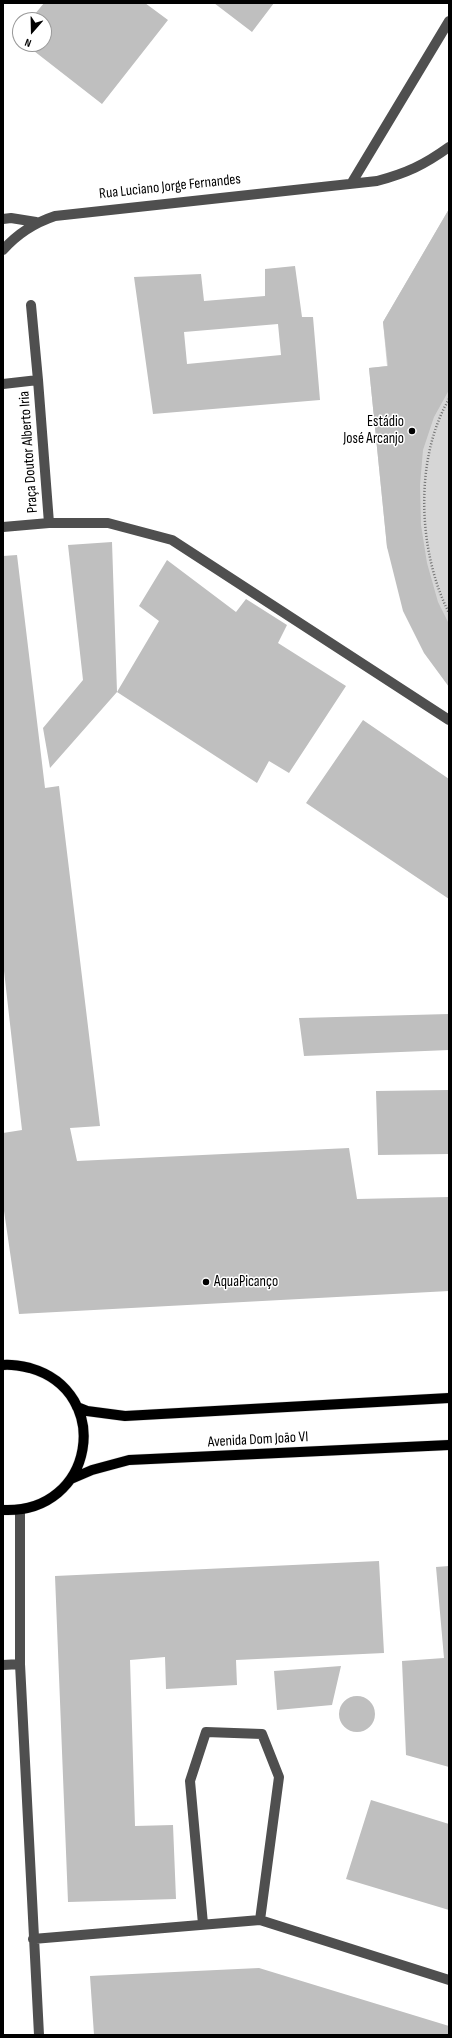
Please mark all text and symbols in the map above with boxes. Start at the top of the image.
north arrow [12,12,52,52]
text: N [23,36,33,50]
street label: Rua Luciano Jorge Fernandes [98,171,242,203]
street label: Praça Doutor Alberto Iria [16,390,42,514]
place label: Estádio José Arcanjo [343,413,404,448]
marker: Estádio José Arcanjo [407,426,417,436]
place label: AquaPicanço [214,1273,278,1291]
marker: AquaPicanço [201,1277,211,1287]
street label: Avenida Dom João VI [207,1428,309,1452]

